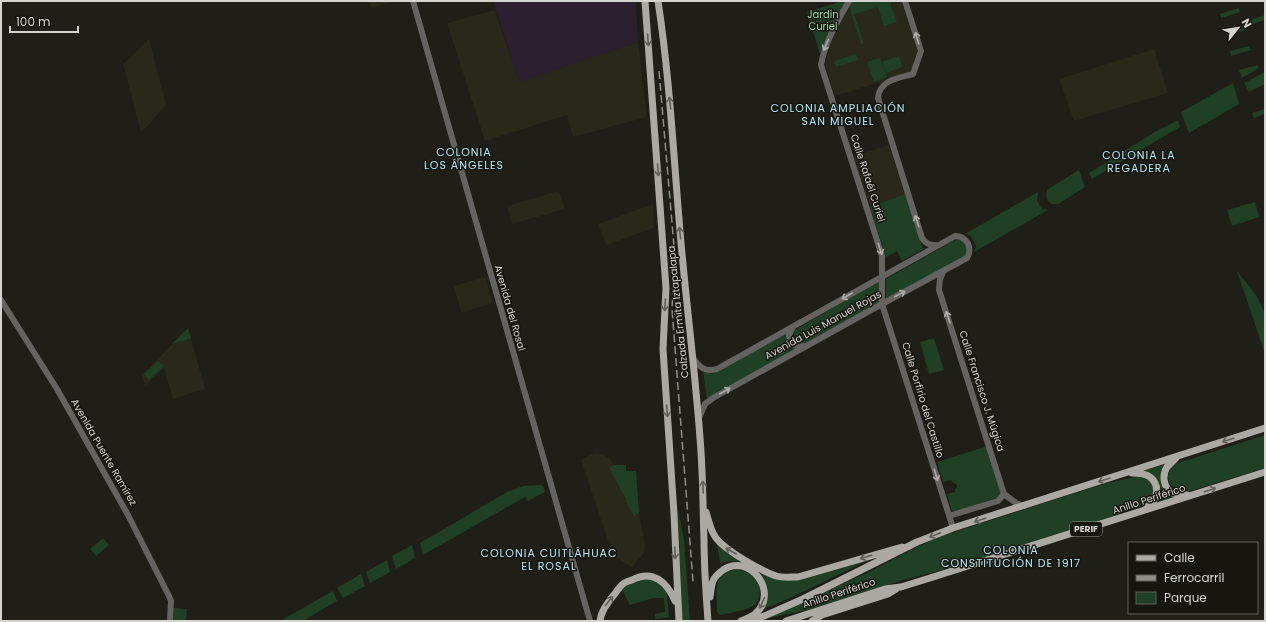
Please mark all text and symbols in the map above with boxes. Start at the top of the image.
park label: Jardín Curiel [807,7,839,34]
scale bar [10,8,78,34]
north arrow [1218,8,1258,48]
text: 100 m [16,13,50,30]
text: N [1238,15,1256,31]
one-way arrow [913,31,920,44]
one-way arrow [644,33,651,46]
one-way arrow [822,38,830,50]
one-way arrow [666,97,674,110]
district label: COLONIA AMPLIACIÓN SAN MIGUEL [770,100,906,129]
street label: Calle Rafaél Curiel [847,132,889,224]
district label: COLONIA LOS ÁNGELES [424,144,504,173]
district label: COLONIA LA REGADERA [1102,147,1176,176]
one-way arrow [654,163,661,176]
one-way arrow [913,214,920,227]
one-way arrow [676,227,683,240]
one-way arrow [877,242,884,255]
street label: Calzada Ermita Iztapalapa [664,245,692,379]
street label: Avenida del Rosal [491,263,529,353]
street label: Avenida Luis Manuel Rojas [762,287,884,363]
one-way arrow [893,290,905,298]
one-way arrow [841,292,853,300]
one-way arrow [662,298,669,311]
one-way arrow [944,311,951,324]
street label: Calle Francisco J. Múgica [955,329,1009,453]
street label: Calle Porfirio del Castillo [898,340,948,460]
one-way arrow [718,387,730,395]
street label: Avenida Puente Ramírez [67,396,141,509]
one-way arrow [663,404,670,417]
one-way arrow [1222,437,1234,445]
one-way arrow [933,468,940,481]
one-way arrow [1098,477,1111,484]
street label: Anillo Periférico [1111,480,1187,518]
one-way arrow [700,481,707,494]
one-way arrow [1204,485,1216,493]
one-way arrow [975,516,987,524]
road number: PERIF [1070,522,1102,536]
one-way arrow [930,532,942,540]
district label: COLONIA CONSTITUCIÓN DE 1917 [941,542,1081,571]
legend [1128,542,1258,614]
district label: COLONIA CUITLÁHUAC EL ROSAL [480,545,618,574]
one-way arrow [672,546,679,559]
one-way arrow [725,547,737,555]
text: Calle [1164,549,1195,566]
one-way arrow [860,554,873,561]
text: Ferrocarril [1164,569,1224,586]
street label: Anillo Periférico [801,574,877,612]
text: Parque [1164,589,1207,606]
one-way arrow [605,596,614,607]
one-way arrow [757,597,765,609]

